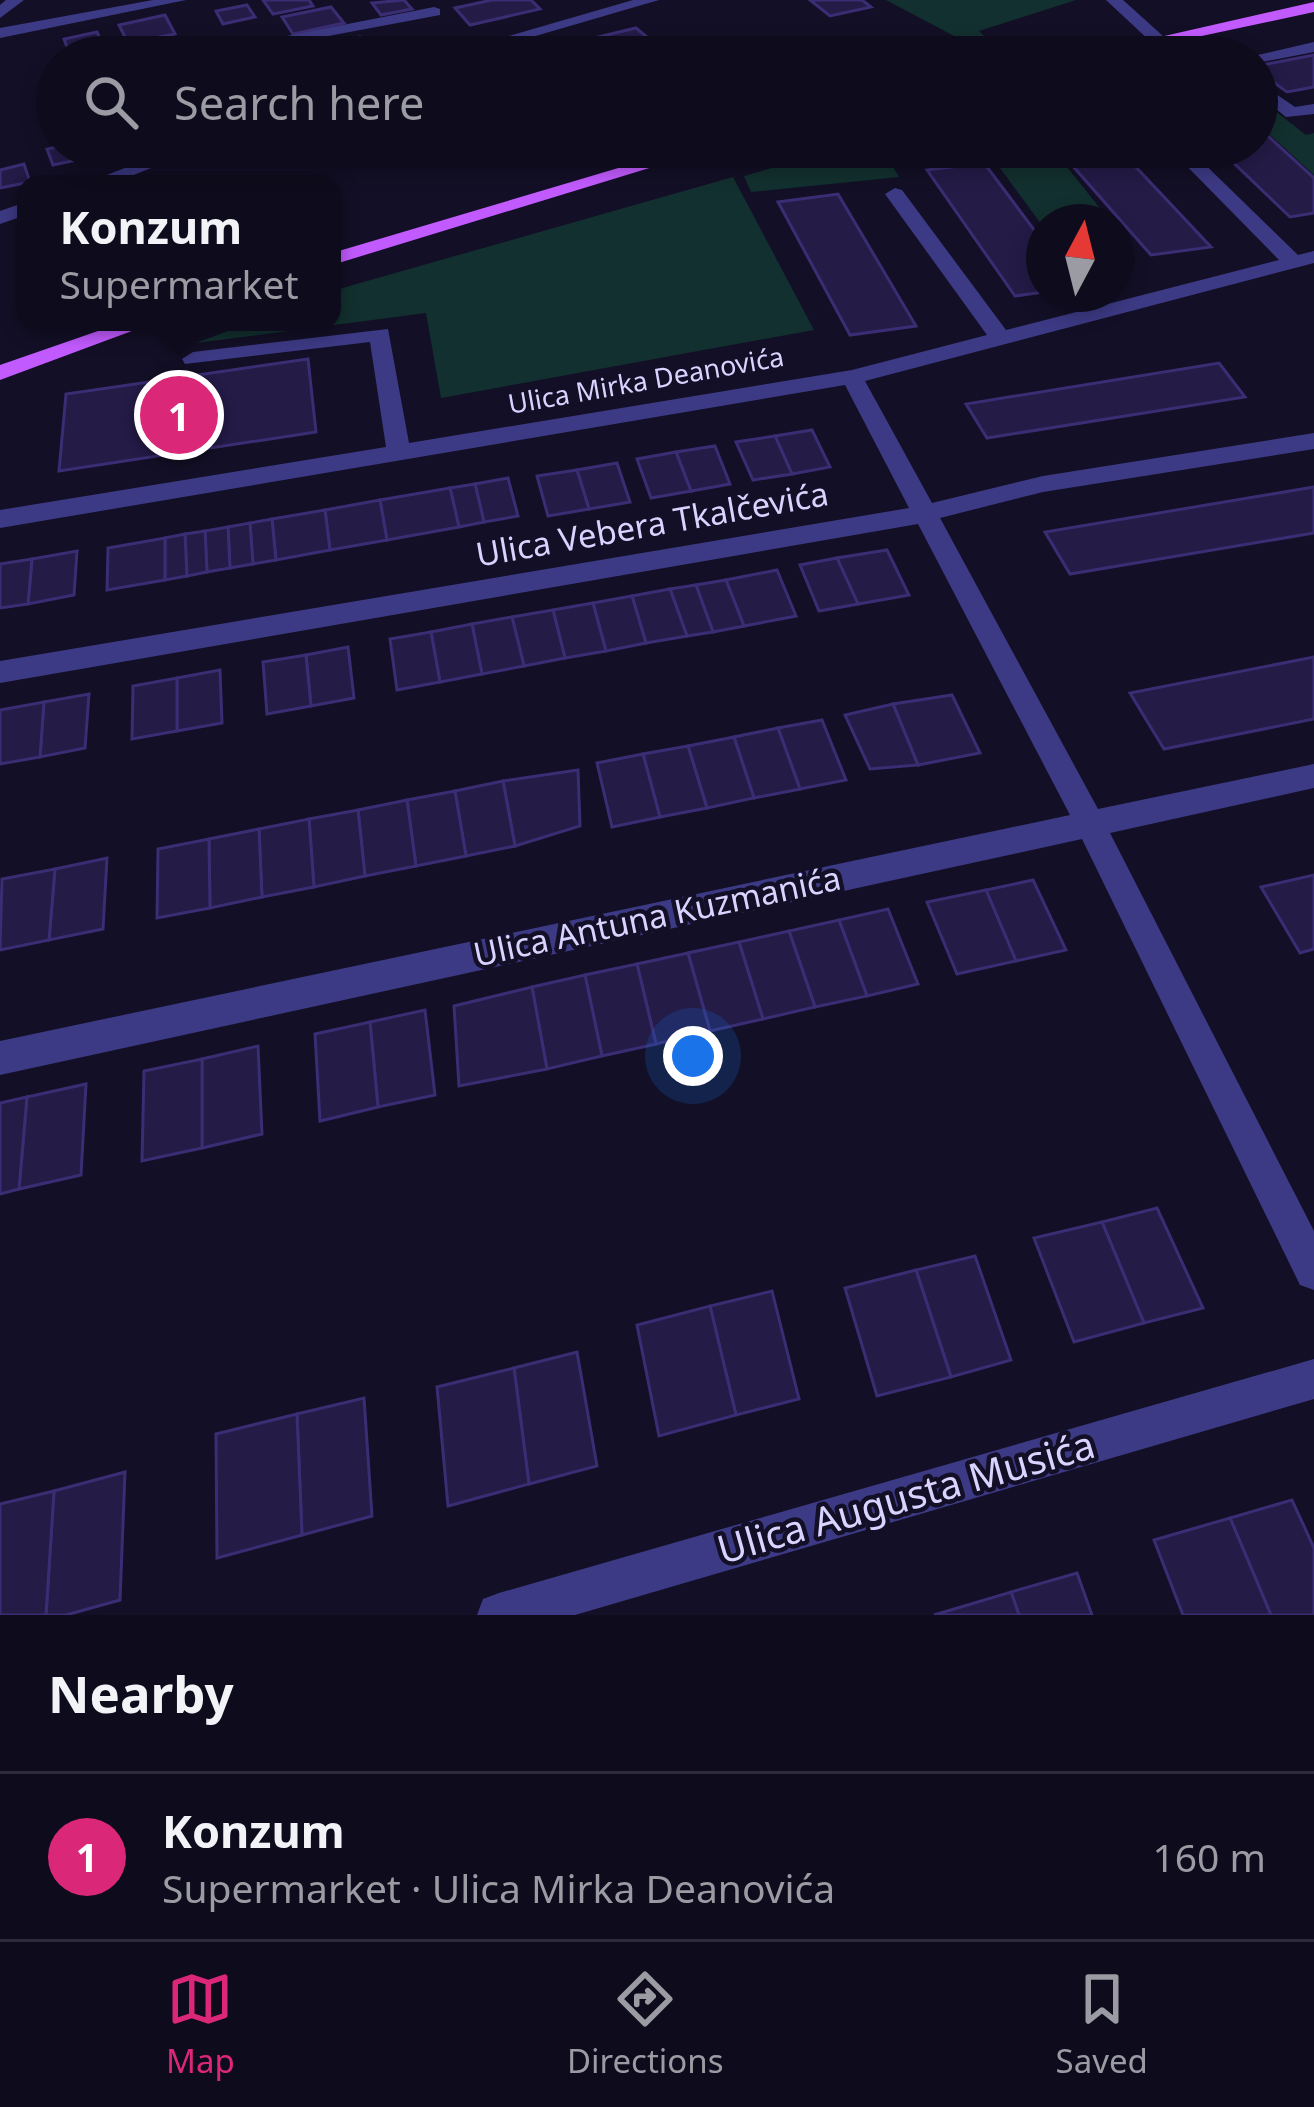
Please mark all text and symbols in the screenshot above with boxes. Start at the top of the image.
search box [36,36,1278,168]
icon: search [78,69,144,135]
text: Search here [174,72,424,133]
popup [17,175,341,331]
text: Konzum [60,196,242,257]
north arrow [1026,204,1134,312]
text: Supermarket [60,257,298,310]
street label: Ulica Mirka Deanovića [505,337,787,422]
pin: 1 [140,370,218,460]
street label: Ulica Vebera Tkalčevića [472,470,832,577]
street label: Ulica Antuna Kuzmanića [469,855,845,976]
your location [663,1026,723,1086]
street label: Ulica Augusta Musića [711,1416,1100,1575]
text: Nearby [48,1658,234,1728]
text: Konzum [162,1800,345,1861]
text: 1 [76,1830,98,1883]
text: 160 m [1152,1830,1266,1883]
text: Supermarket · Ulica Mirka Deanovića [162,1861,835,1914]
tab: Map [166,1966,235,2083]
tab: Directions [567,1966,724,2083]
tab: Saved [1056,1966,1148,2083]

